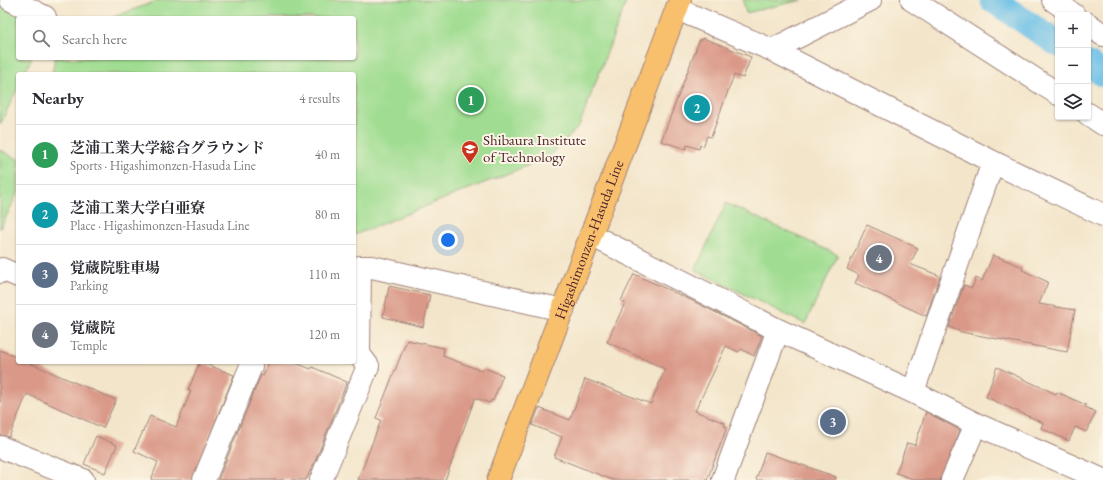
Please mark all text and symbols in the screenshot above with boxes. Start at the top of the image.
map controls [1055,12,1091,120]
button: + [1055,12,1091,48]
search box [16,16,356,60]
icon: search [30,27,52,49]
text: Search here [62,29,127,48]
button: − [1055,48,1091,84]
button: layers [1055,84,1091,120]
pin: 1 [458,85,484,115]
text: Nearby [32,87,84,109]
text: 4 results [299,90,340,107]
pin: 2 [684,93,710,123]
place label: Shibaura Institute of Technology [483,130,586,166]
text: 芝浦工業大学総合グラウンド [70,138,265,157]
school or university icon: Shibaura Institute of Technology [460,139,480,164]
text: 1 [42,146,48,163]
text: 40 m [315,146,340,163]
text: Sports · Higashimonzen-Hasuda Line [70,157,256,174]
street label: Higashimonzen-Hasuda Line [550,157,628,322]
text: 芝浦工業大学白亜寮 [70,198,205,217]
text: 2 [42,206,48,223]
text: 80 m [315,206,340,223]
text: Place · Higashimonzen-Hasuda Line [70,217,250,234]
your location [438,230,458,250]
pin: 4 [866,243,892,273]
text: 覚蔵院駐車場 [70,258,160,277]
text: 3 [42,266,48,283]
text: 110 m [309,266,340,283]
text: Parking [70,277,108,294]
text: 覚蔵院 [70,318,115,337]
text: 4 [42,326,48,343]
text: 120 m [309,326,340,343]
text: Temple [70,337,107,354]
pin: 3 [820,407,846,437]

